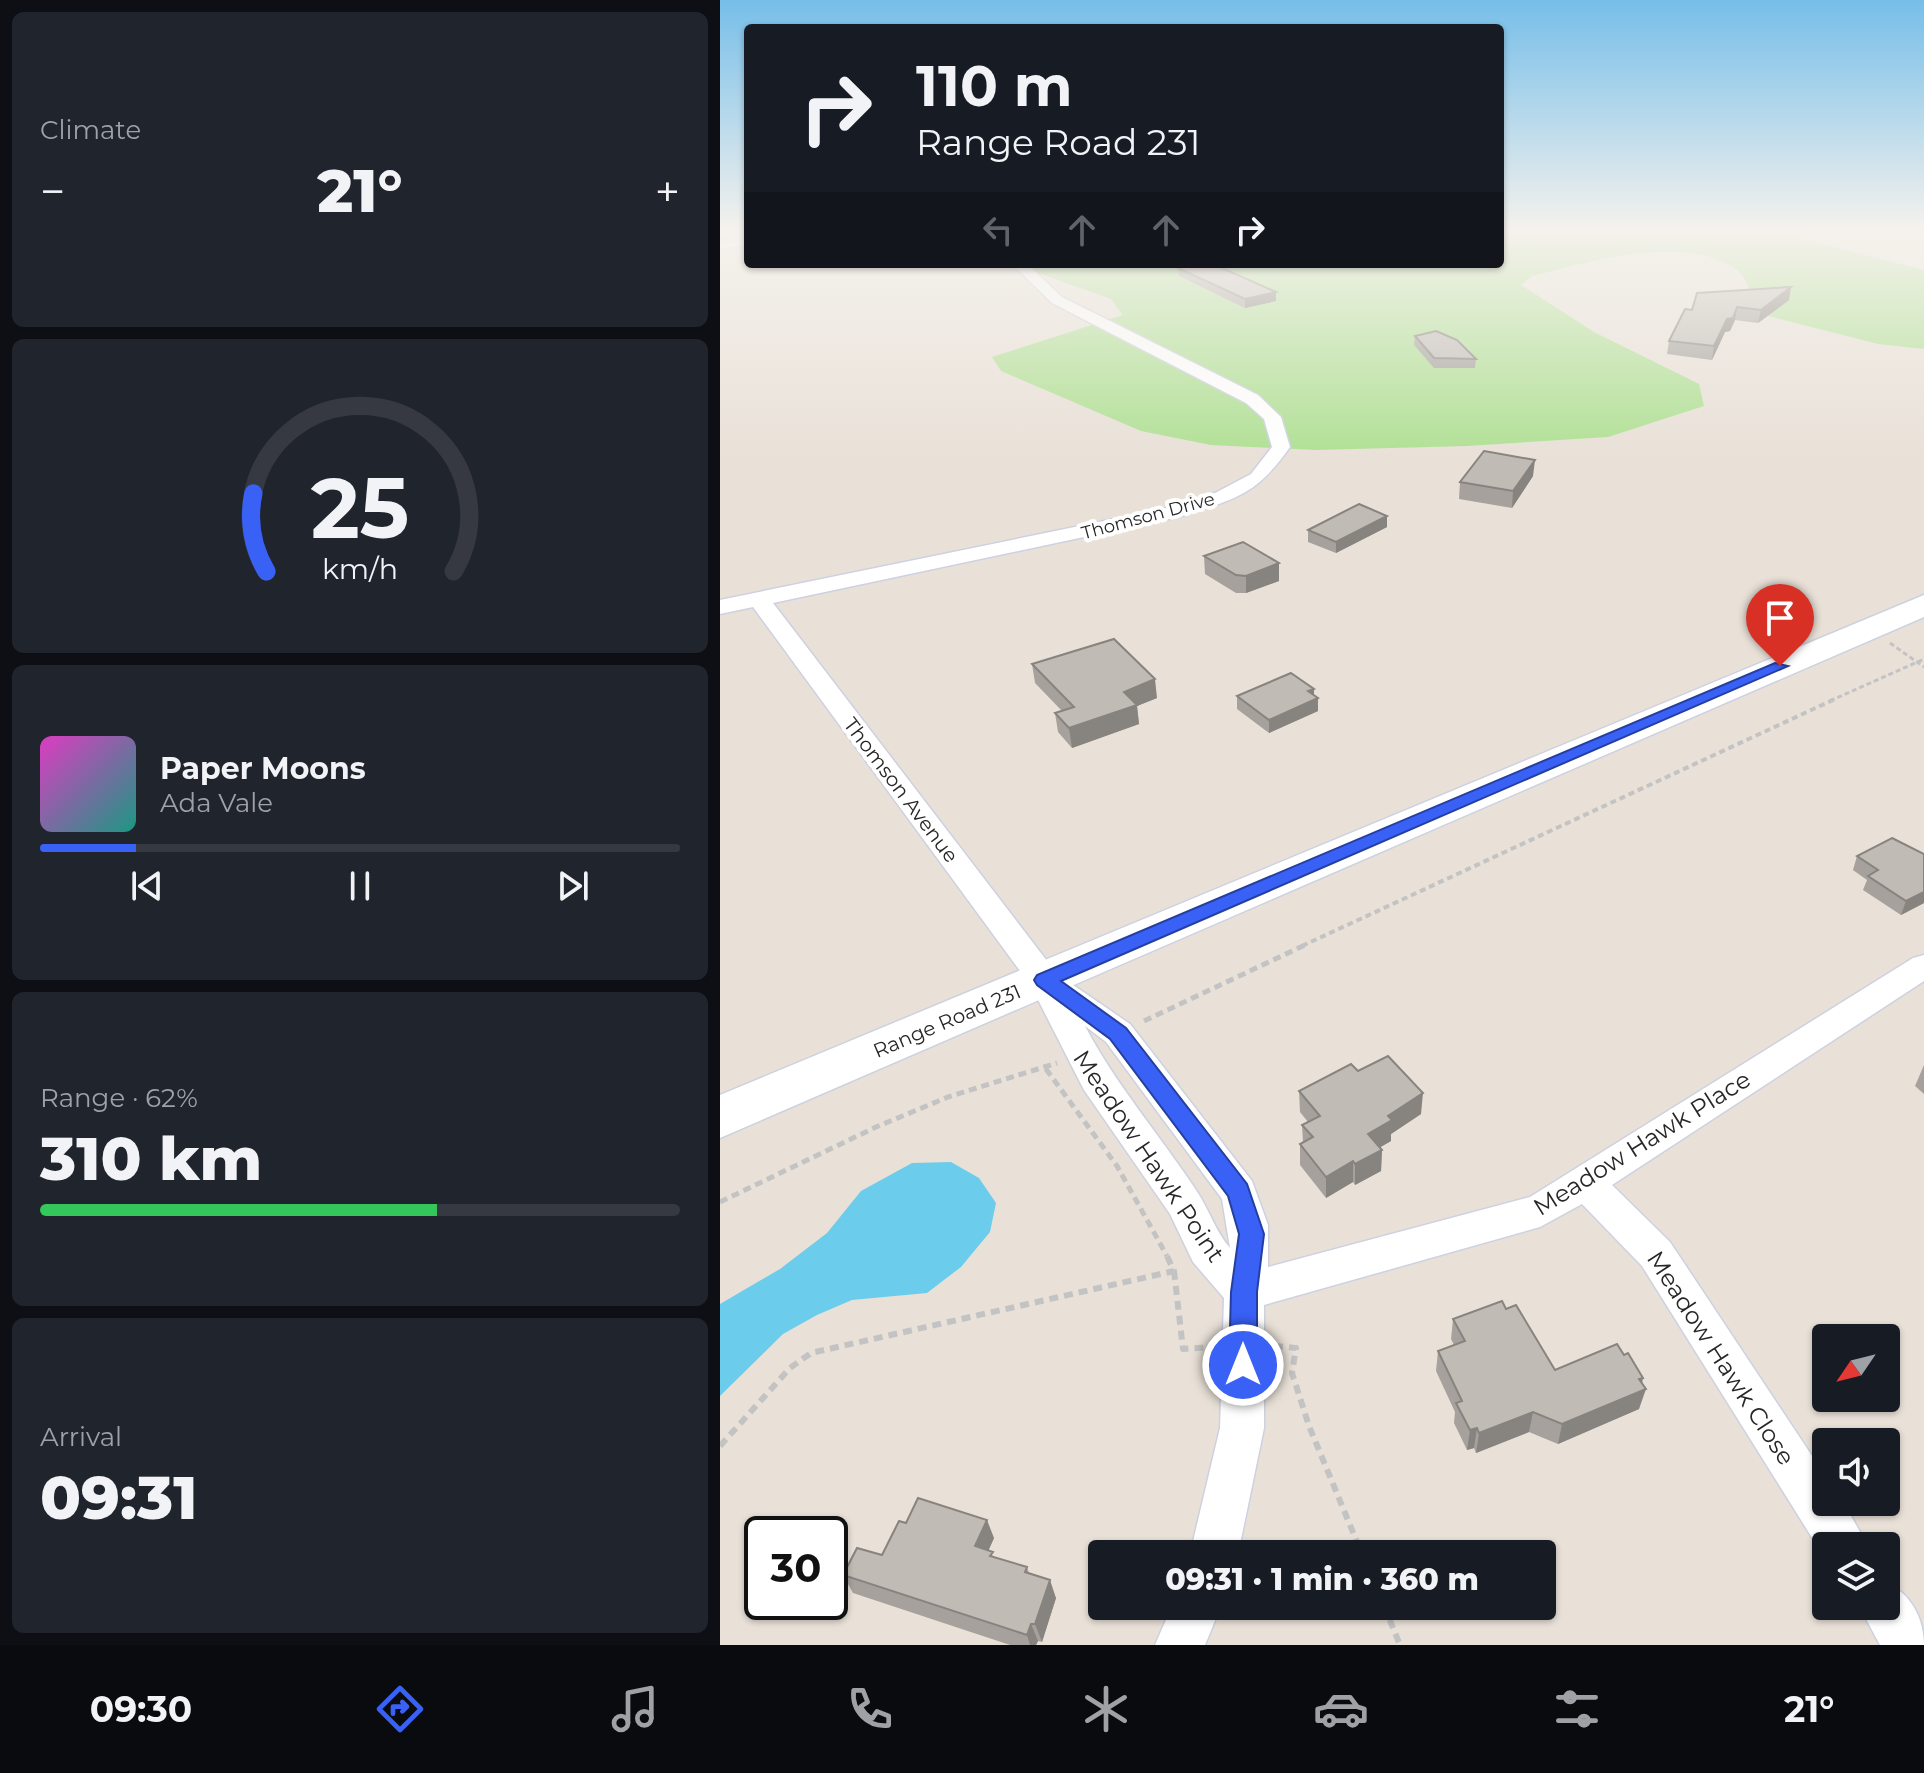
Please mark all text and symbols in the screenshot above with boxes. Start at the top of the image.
text: 110 m [916,52,1073,120]
icon: right [784,56,888,160]
text: Climate [40,114,141,146]
text: Range Road 231 [916,120,1201,164]
text: 21° [317,154,403,227]
text: − [40,164,65,218]
text: + [655,164,680,218]
icon: left [976,208,1020,252]
icon: ahead [1060,208,1104,252]
icon: ahead [1144,208,1188,252]
icon: right [1228,208,1272,252]
text: 25 [311,456,409,558]
street label: Thomson Drive [1079,488,1217,544]
text: km/h [322,551,398,586]
pin [1746,584,1814,666]
icon: arrive [1758,596,1802,640]
street label: Thomson Avenue [839,713,963,867]
text: Paper Moons [160,750,366,787]
text: Ada Vale [160,787,273,819]
icon: previous [125,864,169,908]
icon: pause [338,864,382,908]
icon: next [551,864,595,908]
street label: Range Road 231 [870,979,1024,1063]
street label: Meadow Hawk Point [1067,1045,1231,1268]
street label: Meadow Hawk Place [1528,1064,1756,1222]
text: Range · 62% [40,1082,198,1114]
text: 310 km [40,1122,262,1195]
street label: Meadow Hawk Close [1641,1245,1801,1471]
position arrow [1201,1323,1285,1407]
north arrow [1812,1324,1900,1412]
map controls [1812,1324,1900,1620]
text: Arrival [40,1421,122,1453]
button: sound [1812,1428,1900,1516]
text: 09:31 [40,1461,198,1534]
speed limit sign: 30 [744,1516,848,1620]
button: layers [1812,1532,1900,1620]
text: 09:31 · 1 min · 360 m [1165,1561,1479,1598]
icon: directions [372,1681,428,1737]
icon: music [607,1681,663,1737]
icon: phone [842,1681,898,1737]
icon: climate [1078,1681,1134,1737]
icon: car [1313,1681,1369,1737]
icon: filters [1549,1681,1605,1737]
text: 09:30 [90,1687,192,1731]
text: 21° [1784,1687,1834,1731]

